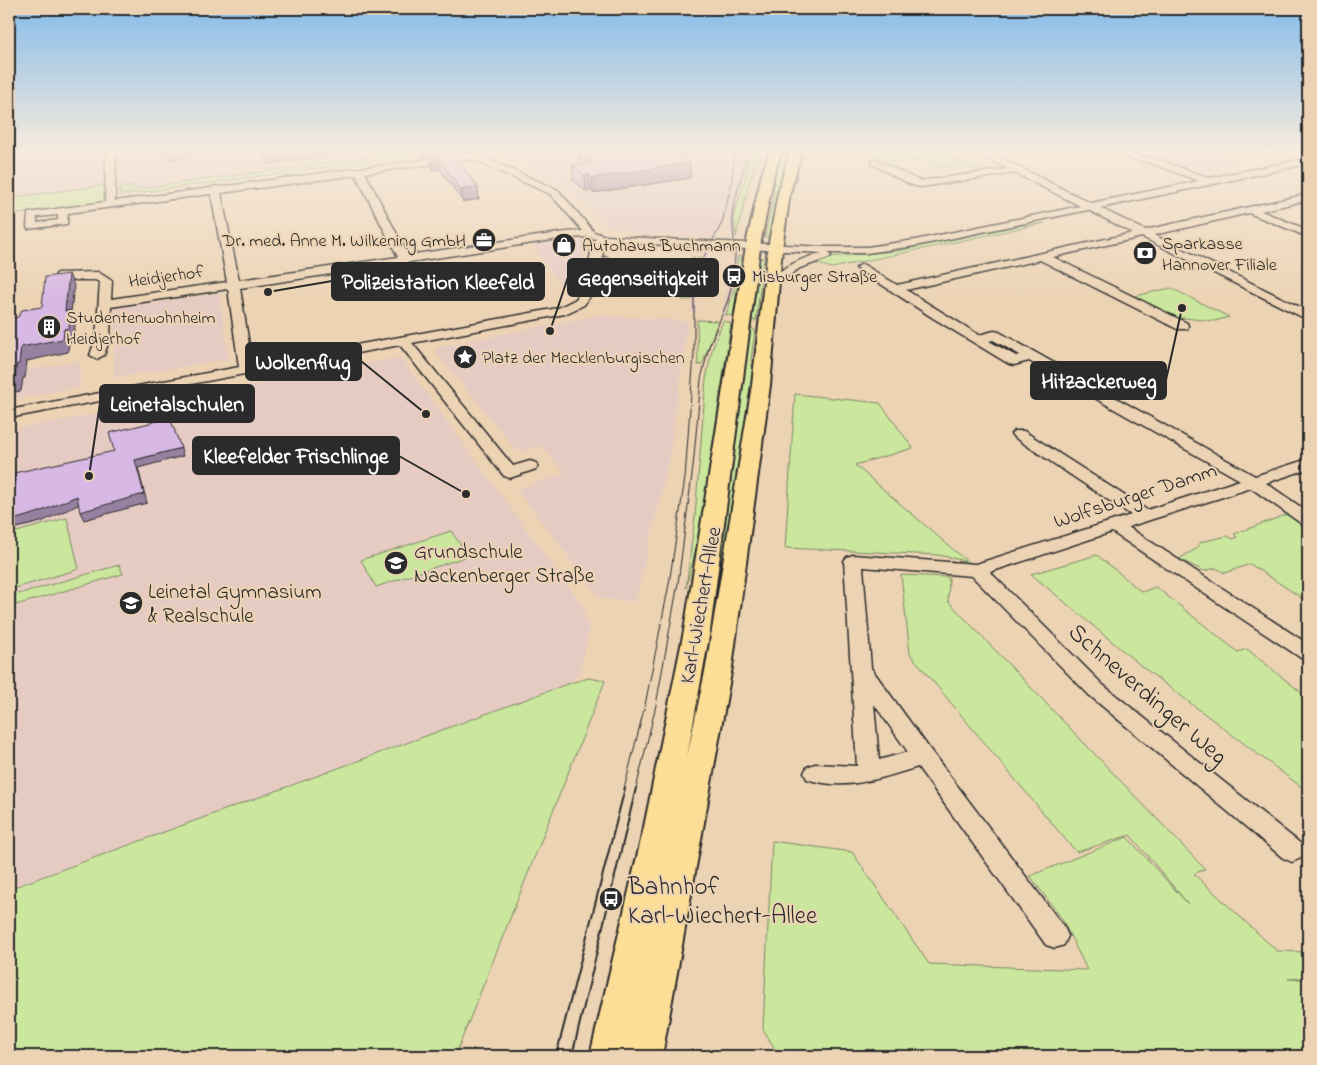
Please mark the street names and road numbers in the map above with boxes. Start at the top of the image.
street label: Heidjerhof [127,260,206,296]
street label: Wolfsburger Damm [1050,456,1222,539]
street label: Karl-Wiechert-Allee [673,524,731,686]
street label: Schneverdinger Weg [1059,616,1235,776]

